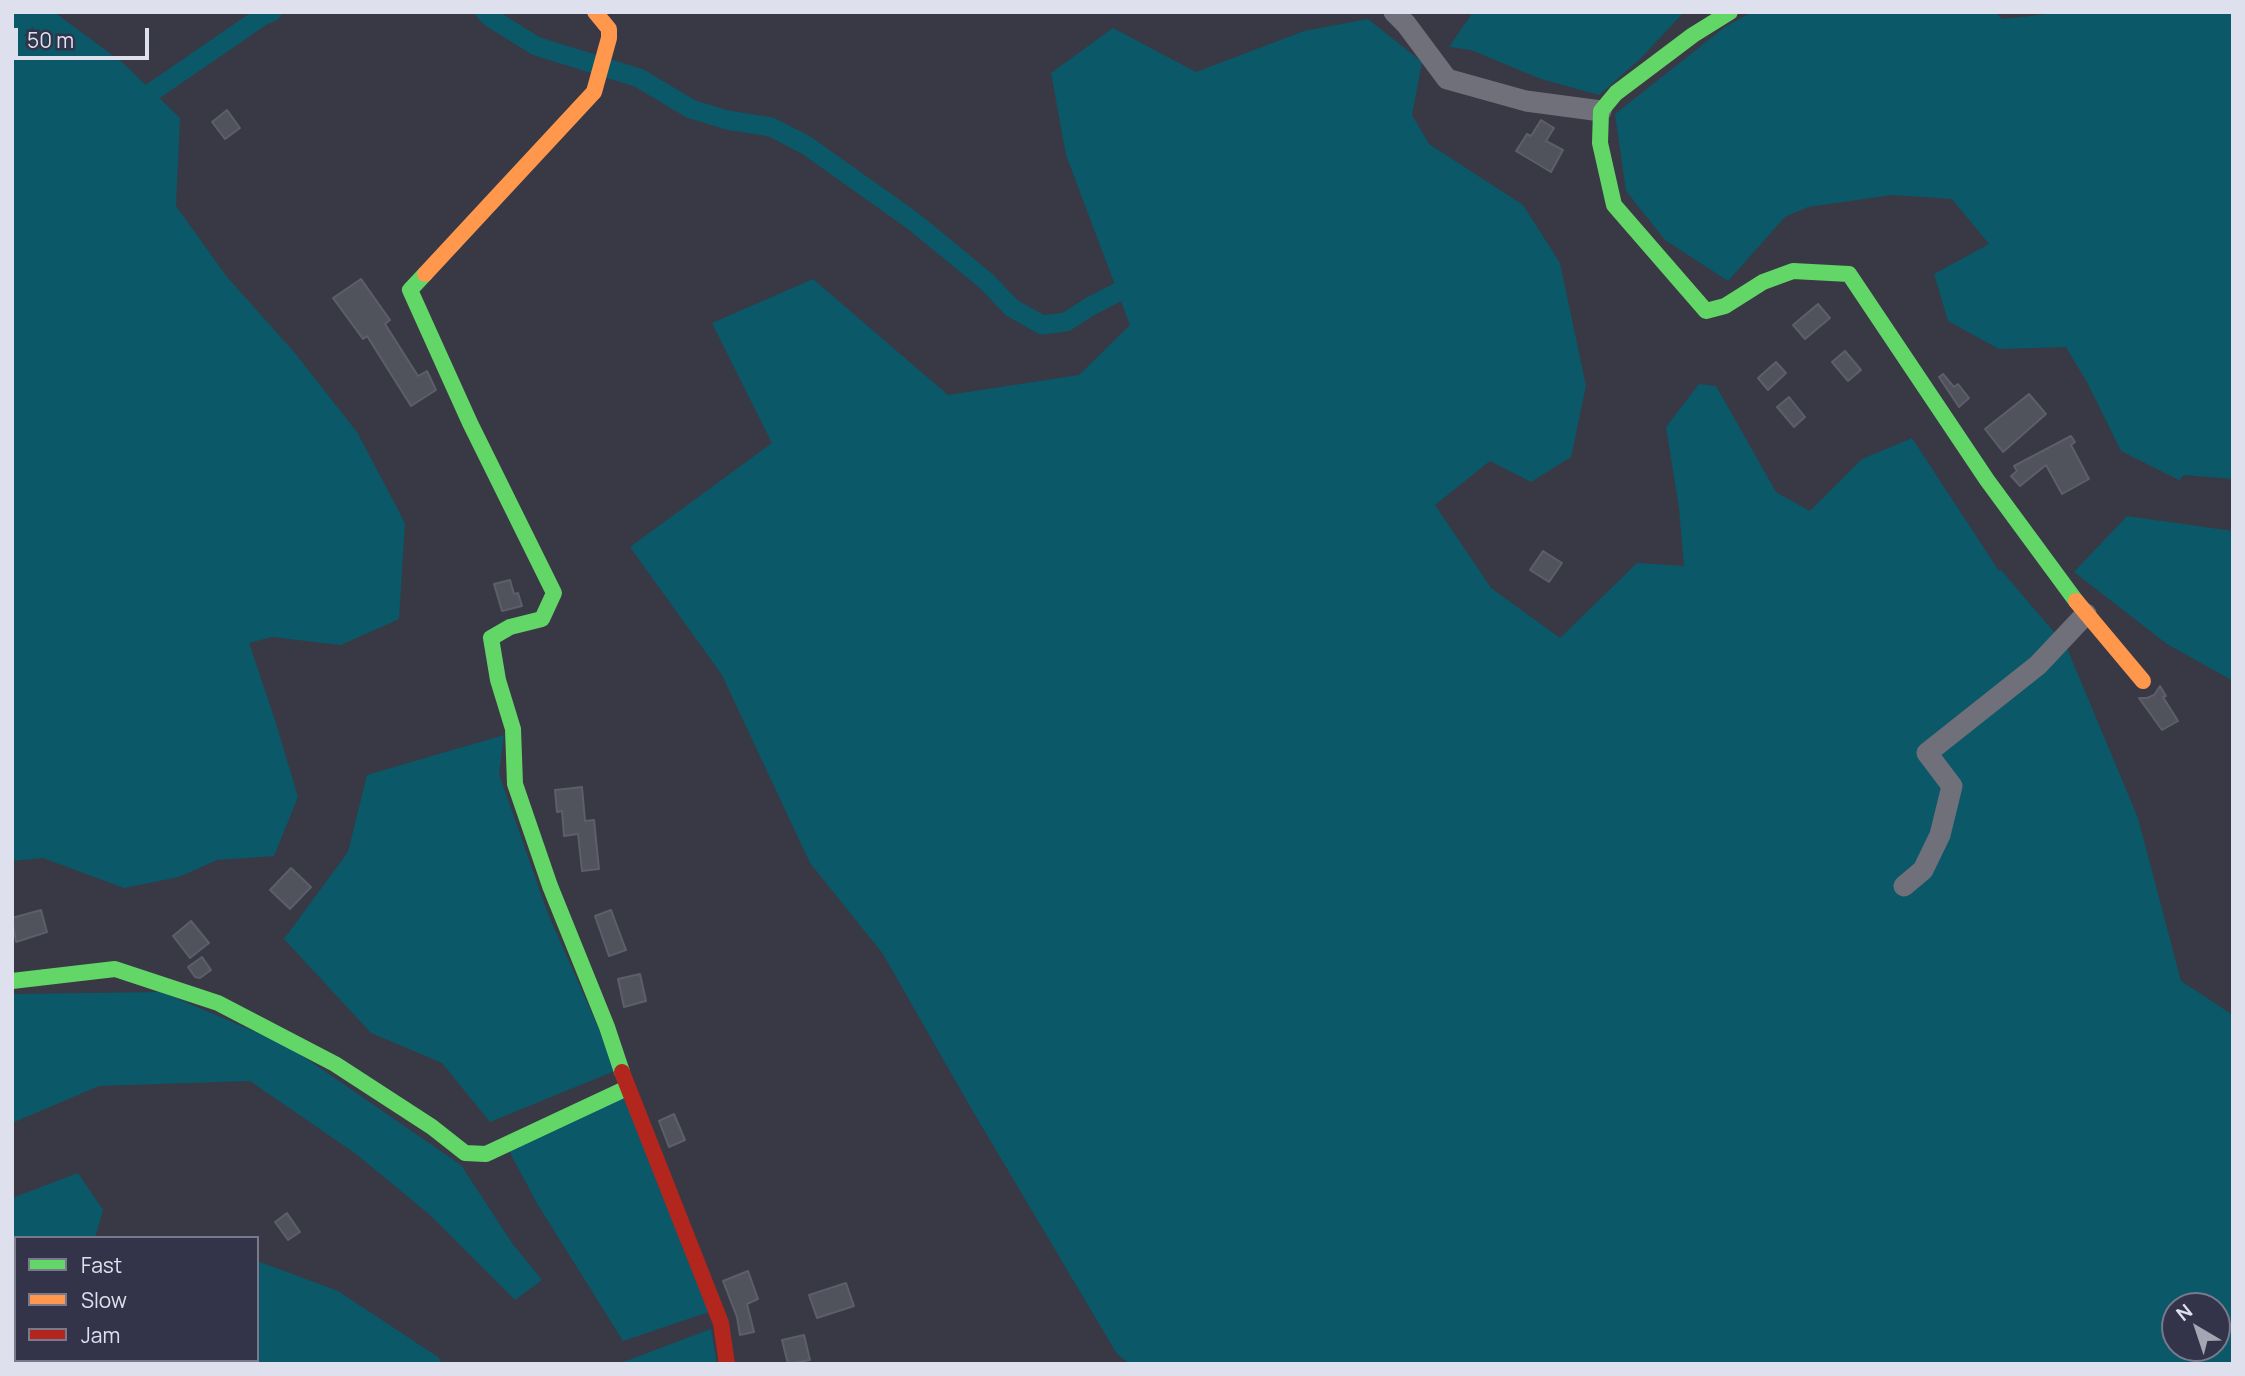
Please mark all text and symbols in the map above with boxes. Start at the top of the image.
scale bar [18,14,152,58]
text: 50 m [27,26,74,54]
legend [14,1236,259,1362]
text: Fast [81,1251,122,1279]
text: Slow [81,1286,127,1314]
north arrow [2161,1292,2231,1362]
text: N [2171,1298,2198,1327]
text: Jam [81,1321,120,1349]

